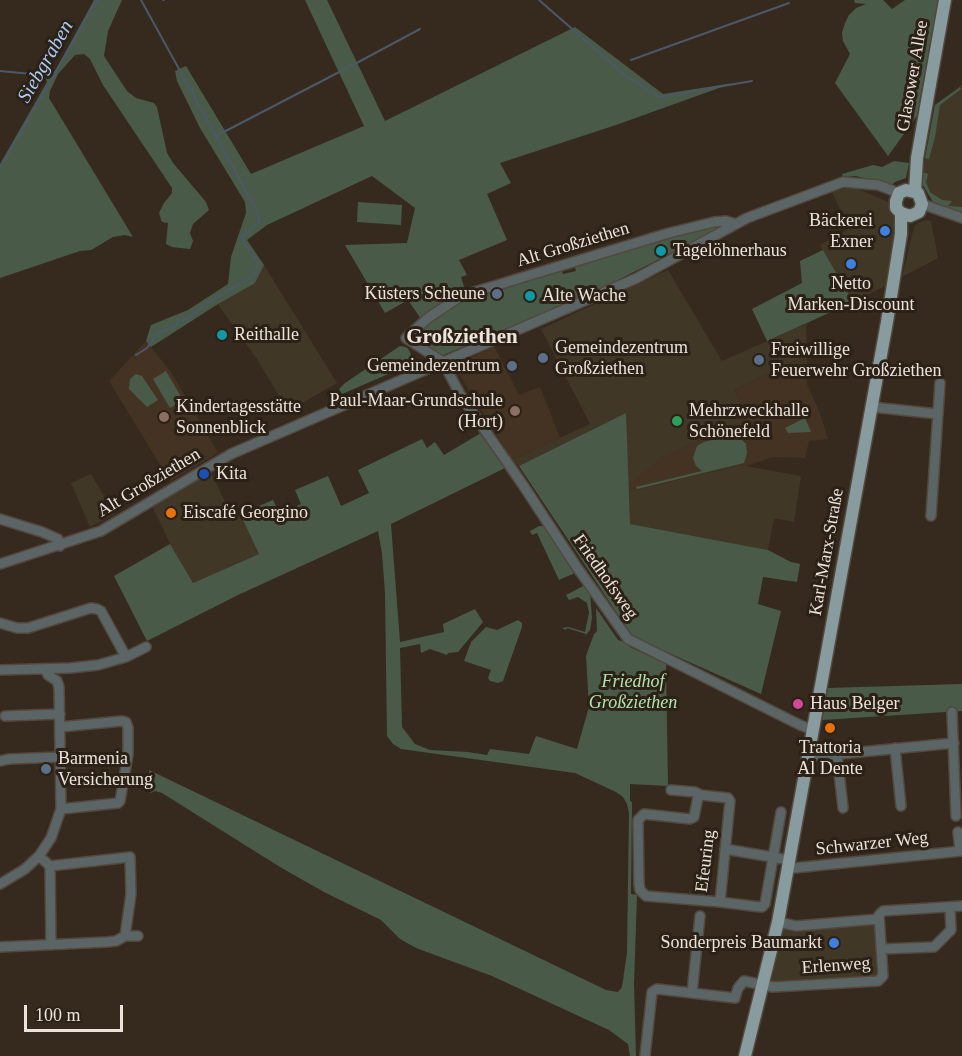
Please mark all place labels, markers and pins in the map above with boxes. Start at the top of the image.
place label: Bäckerei Exner [809,210,873,252]
marker: Bäckerei Exner [878,224,892,238]
place label: Tagelöhnerhaus [673,240,787,262]
marker: Tagelöhnerhaus [654,244,668,258]
marker: Netto Marken-Discount [844,257,858,271]
place label: Netto Marken-Discount [788,273,914,316]
place label: Küsters Scheune [365,283,485,305]
place label: Alte Wache [542,285,626,307]
marker: Küsters Scheune [490,287,504,301]
marker: Alte Wache [523,289,537,303]
place label: Reithalle [234,324,299,346]
marker: Reithalle [215,328,229,342]
place label: Gemeindezentrum Großziethen [555,337,688,380]
place label: Freiwillige Feuerwehr Großziethen [771,339,941,382]
marker: Gemeindezentrum Großziethen [536,351,550,365]
marker: Freiwillige Feuerwehr Großziethen [752,353,766,367]
place label: Gemeindezentrum [367,355,500,377]
marker: Gemeindezentrum [505,359,519,373]
place label: Paul-Maar-Grundschule (Hort) [329,390,503,432]
place label: Kindertagesstätte Sonnenblick [176,396,301,438]
place label: Mehrzweckhalle Schönefeld [689,400,809,442]
marker: Paul-Maar-Grundschule (Hort) [508,404,522,418]
marker: Kindertagesstätte Sonnenblick [157,410,171,424]
marker: Mehrzweckhalle Schönefeld [670,414,684,428]
place label: Kita [216,463,247,485]
marker: Kita [197,467,211,481]
place label: Eiscafé Georgino [183,502,308,524]
marker: Eiscafé Georgino [164,506,178,520]
place label: Haus Belger [810,693,899,715]
marker: Haus Belger [791,697,805,711]
marker: Trattoria Al Dente [823,721,837,735]
place label: Trattoria Al Dente [797,737,863,780]
place label: Barmenia Versicherung [58,748,153,790]
marker: Barmenia Versicherung [39,762,53,776]
place label: Sonderpreis Baumarkt [661,932,822,954]
marker: Sonderpreis Baumarkt [827,936,841,950]

